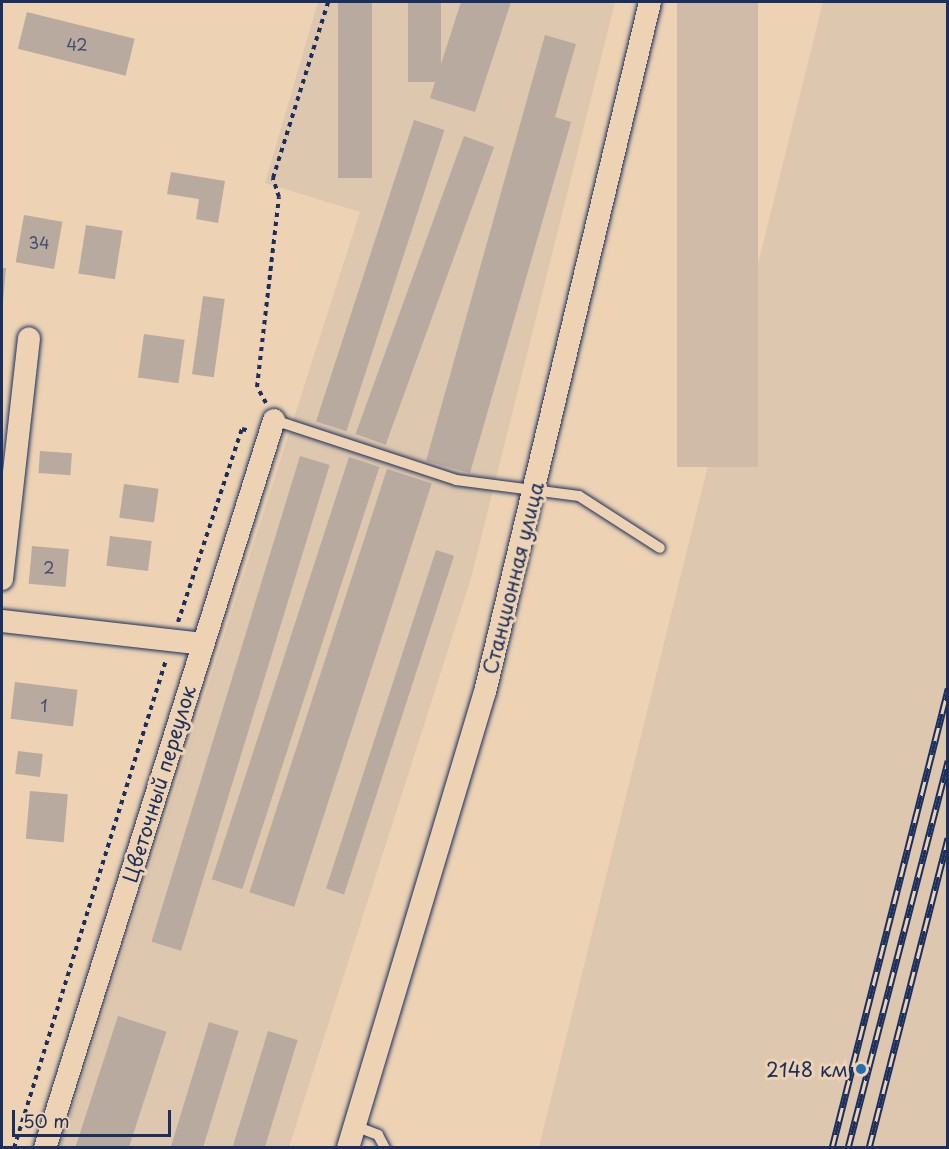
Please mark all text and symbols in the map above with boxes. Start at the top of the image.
house number: 42 [66,34,88,54]
house number: 34 [28,232,50,252]
street label: Станционная улица [477,479,549,677]
house number: 2 [43,557,55,577]
street label: Цветочный переулок [118,683,200,885]
house number: 1 [40,695,48,715]
place label: 2148 км [766,1057,848,1081]
marker: 2148 км [852,1060,870,1078]
scale bar [15,1098,174,1136]
text: 50 m [23,1107,70,1134]

